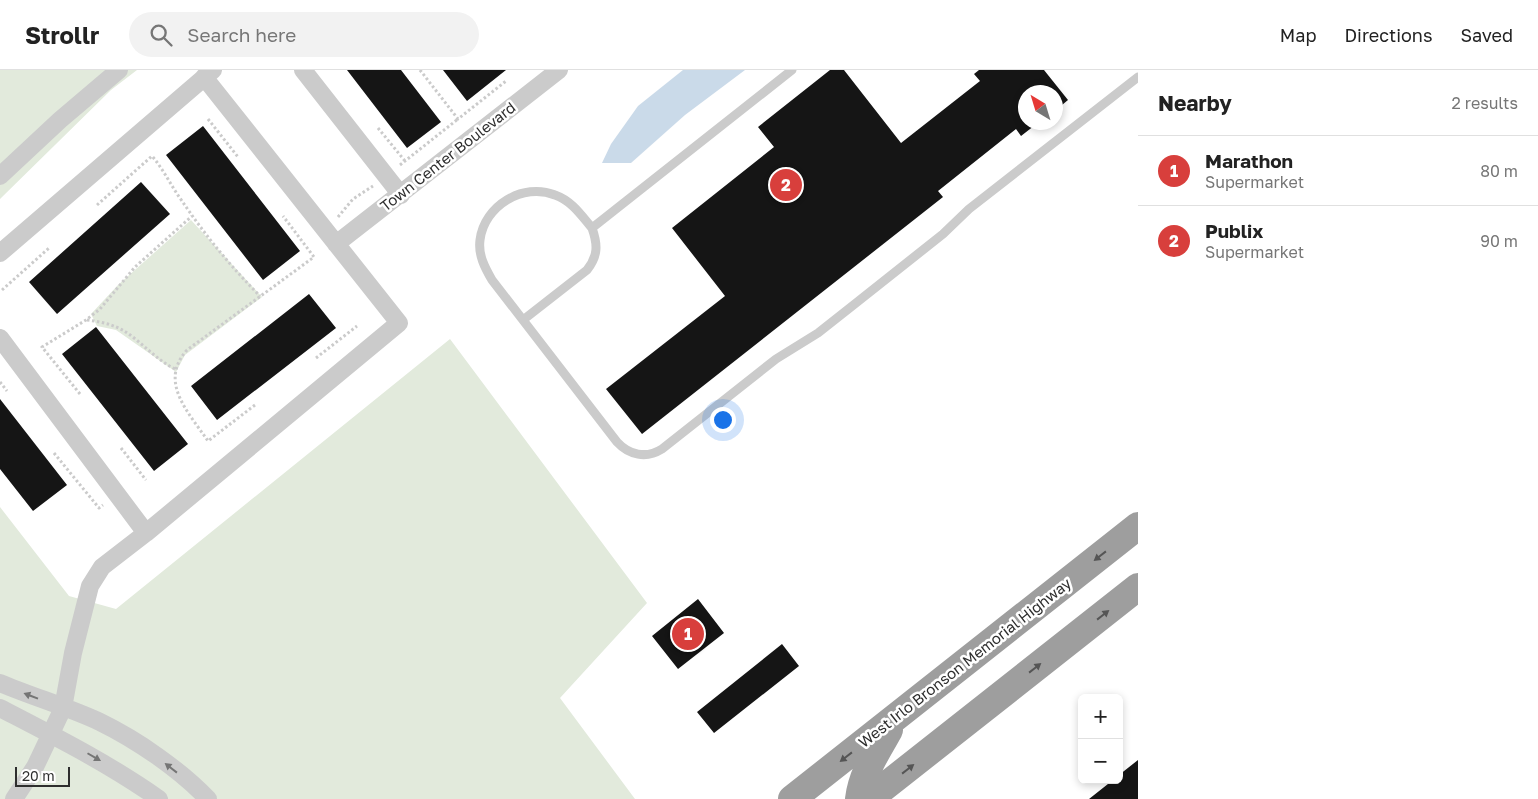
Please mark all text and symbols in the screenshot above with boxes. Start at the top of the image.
search box [129,12,479,57]
text: Strollr [25,20,99,49]
icon: search [147,21,175,49]
text: Search here [187,23,296,46]
text: Map [1280,24,1316,46]
text: Directions [1344,24,1432,46]
text: Saved [1460,24,1513,46]
north arrow [1018,85,1063,130]
text: Nearby [1158,90,1232,116]
text: 2 results [1452,93,1518,113]
street label: Town Center Boulevard [376,98,519,215]
text: Marathon [1205,149,1293,172]
text: 1 [1170,161,1178,181]
text: 80 m [1480,161,1518,181]
pin: 2 [770,166,802,204]
text: Supermarket [1205,172,1304,192]
text: Publix [1205,219,1263,242]
text: 2 [1169,231,1179,251]
text: 90 m [1480,231,1518,251]
text: Supermarket [1205,242,1304,262]
your location [710,407,736,433]
one-way arrow [1094,551,1107,562]
street label: West Irlo Bronson Memorial Highway [854,573,1075,751]
one-way arrow [1096,609,1109,620]
pin: 1 [672,615,704,653]
one-way arrow [1028,663,1041,674]
one-way arrow [23,692,38,700]
map controls [1078,694,1123,784]
button: + [1078,694,1123,739]
button: − [1078,739,1123,784]
one-way arrow [840,751,853,762]
one-way arrow [87,753,100,762]
one-way arrow [165,762,178,773]
one-way arrow [901,763,914,774]
scale bar [15,764,70,787]
text: 20 m [22,767,55,784]

